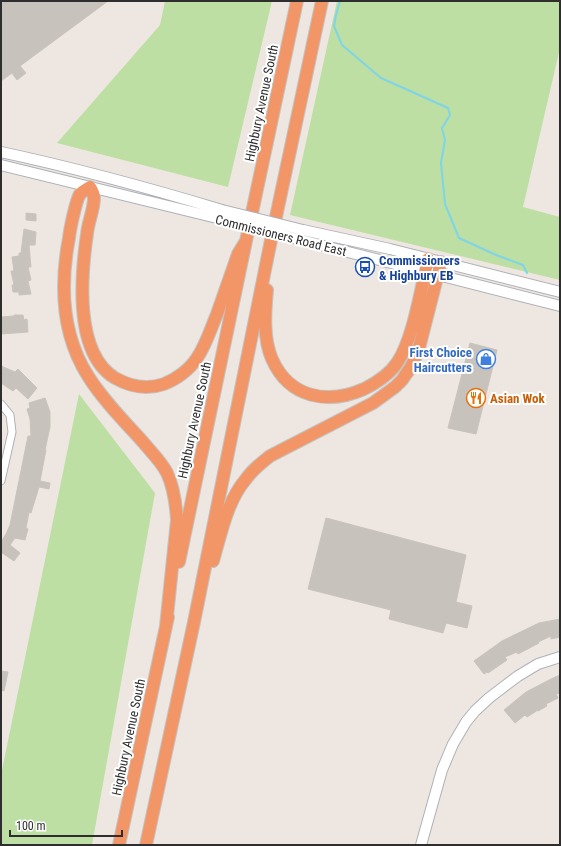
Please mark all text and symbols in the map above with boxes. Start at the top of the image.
street label: Highbury Avenue South [242,43,281,163]
street label: Commissioners Road East [214,212,348,259]
place label: Commissioners & Highbury EB [379,253,460,283]
bus stop icon: Commissioners & Highbury EB [354,256,376,278]
place label: First Choice Haircutters [410,345,472,375]
shop icon: First Choice Haircutters [475,348,497,370]
street label: Highbury Avenue South [175,360,214,480]
restaurant icon: Asian Wok [465,387,487,409]
place label: Asian Wok [490,391,545,406]
street label: Highbury Avenue South [109,677,148,797]
scale bar [10,812,122,838]
text: 100 m [16,819,46,833]

